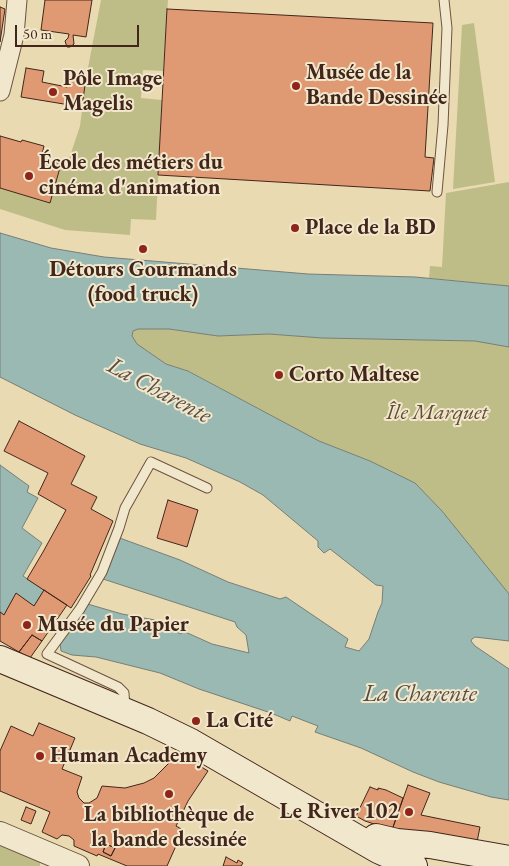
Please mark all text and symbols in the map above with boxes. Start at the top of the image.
scale bar [18,15,141,47]
text: 50 m [23,24,52,43]
place label: Musée de la Bande Dessinée [306,60,447,111]
place label: Pôle Image Magelis [63,66,162,118]
marker: Musée de la Bande Dessinée [290,80,302,92]
marker: Pôle Image Magelis [47,86,59,98]
place label: École des métiers du cinéma d'animation [39,150,223,202]
marker: École des métiers du cinéma d'animation [23,170,35,182]
place label: Place de la BD [305,215,436,241]
marker: Place de la BD [289,222,301,234]
marker: Détours Gourmands (food truck) [137,243,149,255]
place label: Détours Gourmands (food truck) [49,257,237,308]
water label: La Charente [102,352,216,430]
place label: Corto Maltese [289,362,419,388]
marker: Corto Maltese [273,369,285,381]
park label: Île Marquet [386,400,488,426]
place label: Musée du Papier [37,612,189,638]
marker: Musée du Papier [21,619,33,631]
water label: La Charente [363,680,477,708]
place label: La Cité [206,708,273,734]
marker: La Cité [190,715,202,727]
place label: Human Academy [50,743,207,769]
marker: Human Academy [34,750,46,762]
marker: La bibliothèque de la bande dessinée [163,788,175,800]
place label: Le River 102 [279,799,399,825]
place label: La bibliothèque de la bande dessinée [84,802,254,854]
marker: Le River 102 [403,806,415,818]

